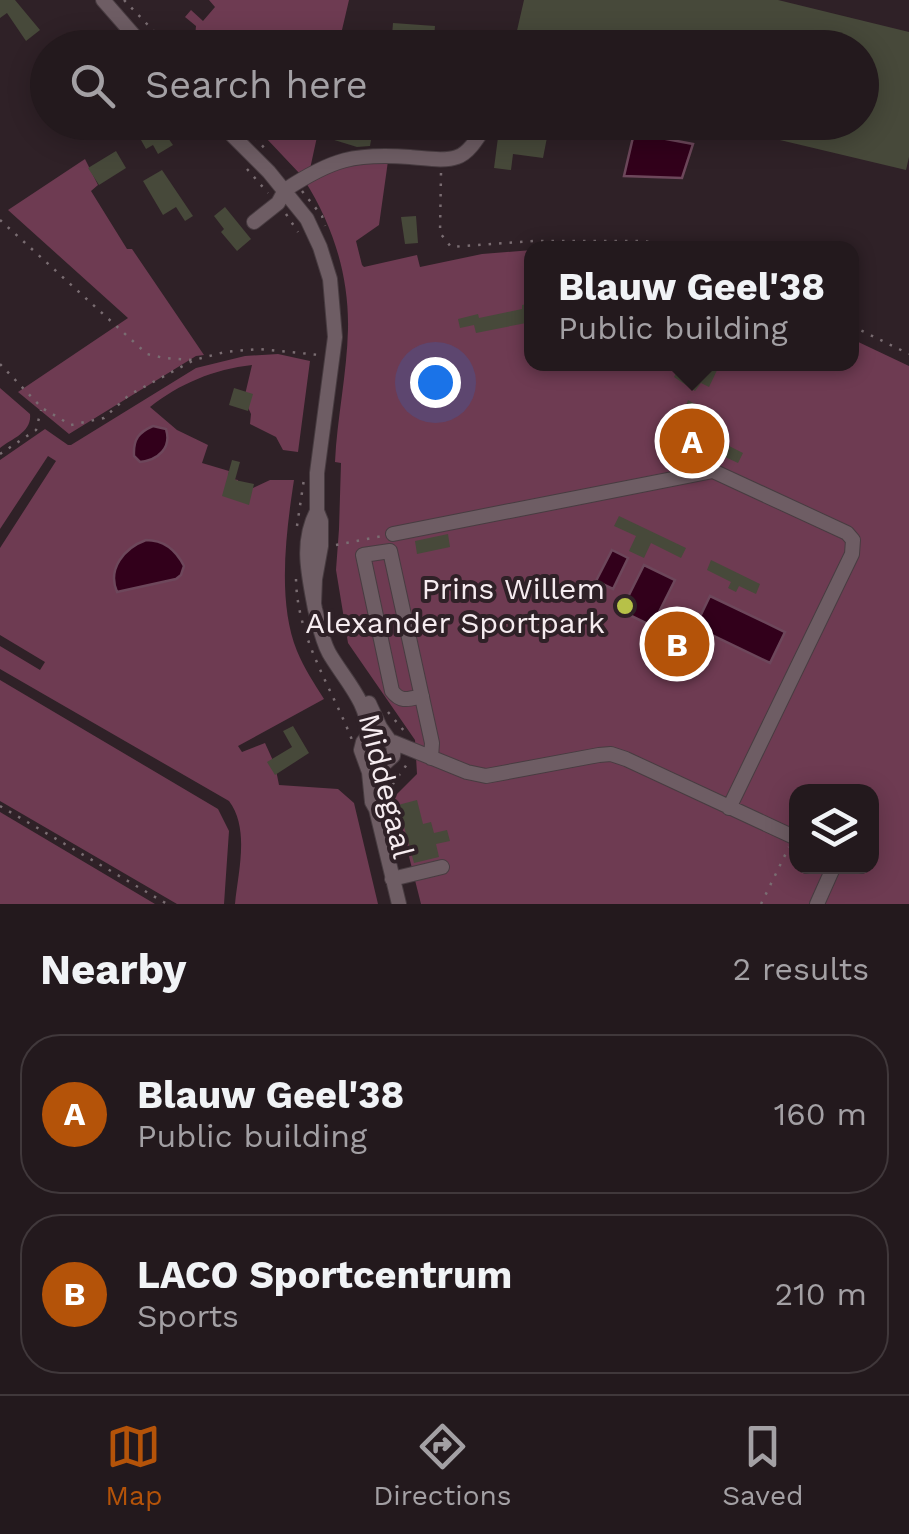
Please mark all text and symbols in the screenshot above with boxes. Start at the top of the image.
search box [30,30,879,140]
icon: search [65,58,120,113]
text: Search here [145,63,368,107]
popup [524,241,859,371]
text: Blauw Geel'38 [558,265,825,309]
text: Public building [558,309,788,347]
your location [410,357,461,408]
pin: A [660,404,724,478]
place label: Prins Willem Alexander Sportpark [305,571,605,640]
marker: Prins Willem Alexander Sportpark [614,595,636,617]
pin: B [644,606,710,682]
street label: Middegaal [352,710,421,862]
map controls [789,784,879,874]
button: layers [789,784,879,874]
text: Nearby [40,945,187,994]
text: 2 results [732,950,869,988]
text: Blauw Geel'38 [137,1073,404,1117]
text: A [64,1095,85,1133]
text: 160 m [774,1095,867,1133]
text: Public building [137,1117,367,1155]
text: LACO Sportcentrum [137,1253,512,1297]
text: B [64,1275,85,1313]
text: 210 m [775,1275,867,1313]
text: Sports [137,1297,239,1335]
tab: Map [105,1419,163,1512]
tab: Directions [373,1419,512,1512]
tab: Saved [722,1419,804,1512]

